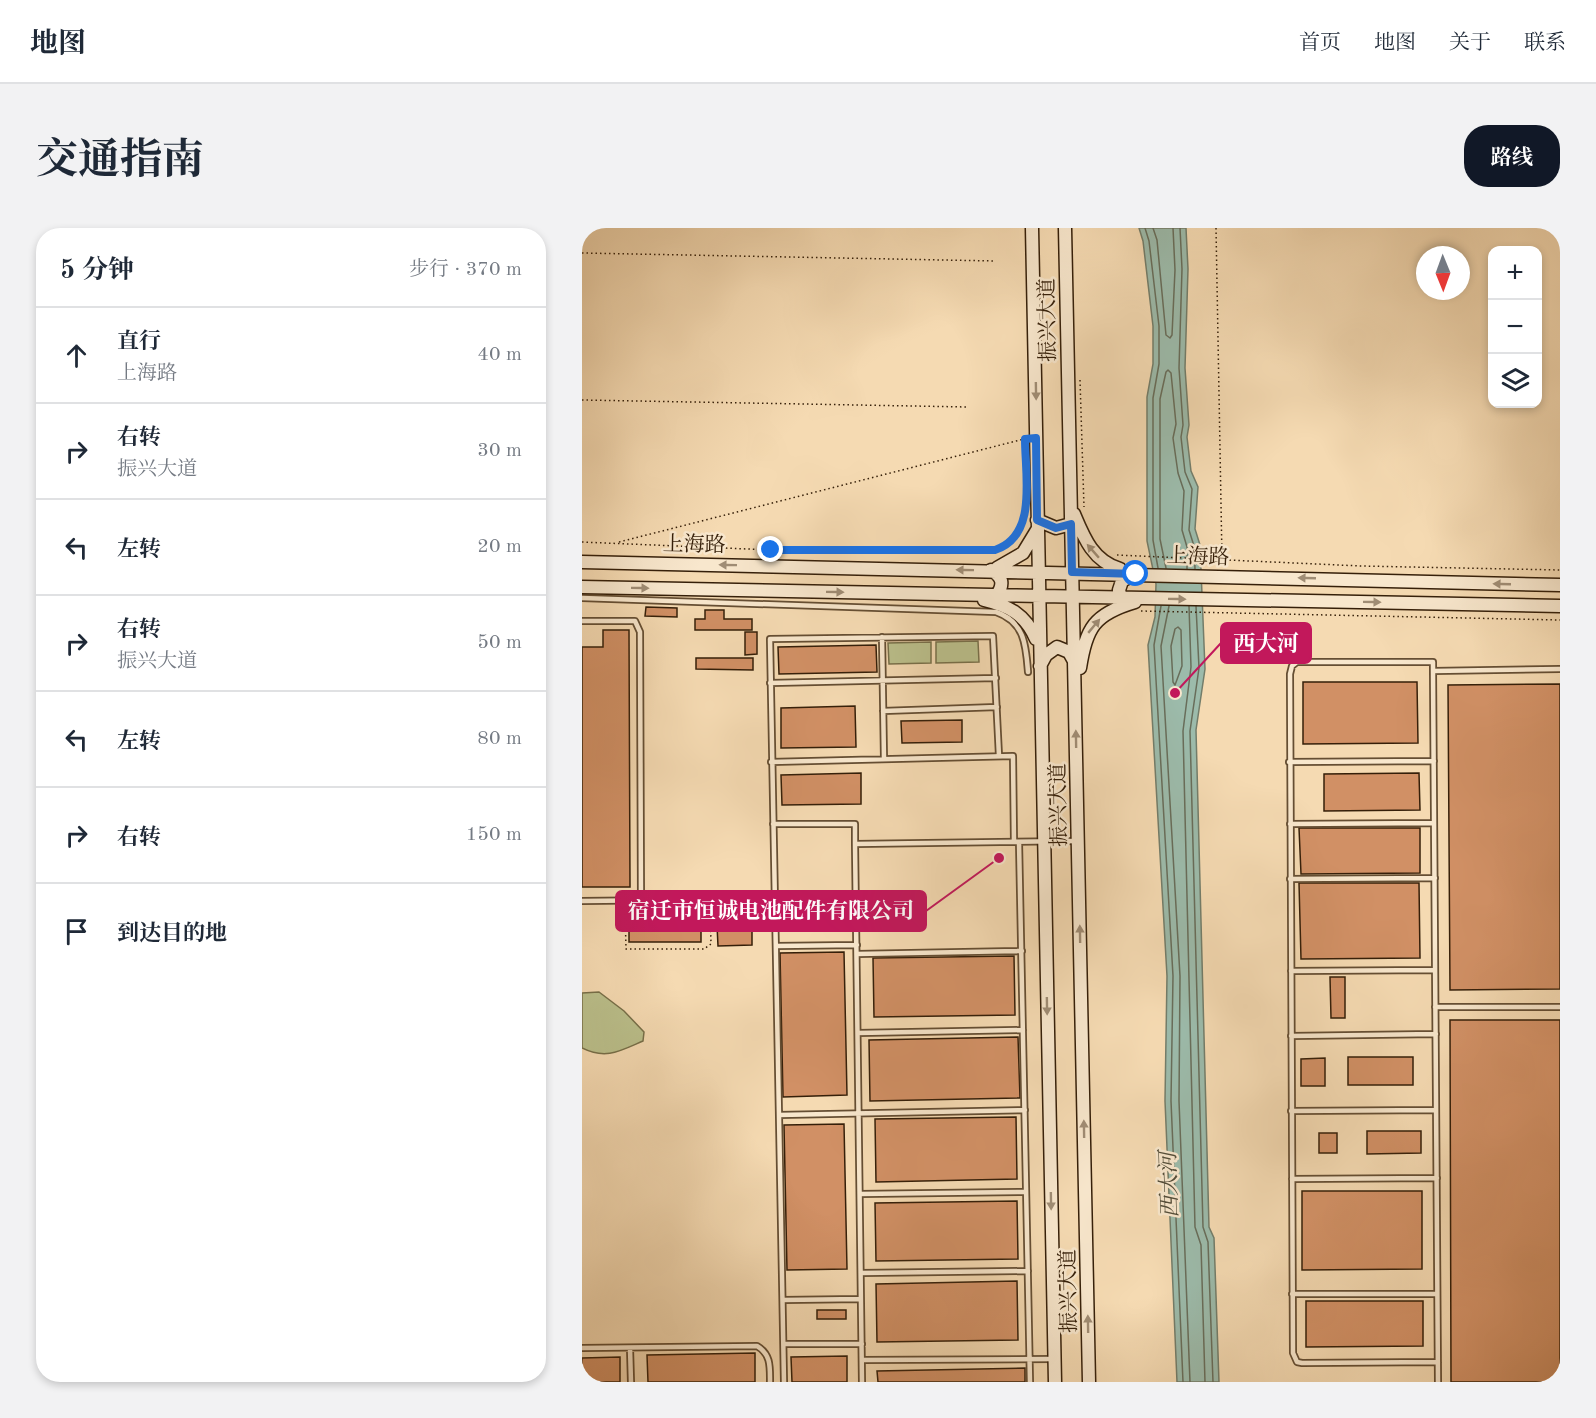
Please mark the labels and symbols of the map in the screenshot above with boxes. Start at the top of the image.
north arrow [1416,246,1470,300]
street label: 振兴大道 [1035,278,1060,362]
one-way arrow [1031,382,1041,401]
street label: 上海路 [662,532,726,557]
route end [757,536,783,562]
one-way arrow [1087,544,1100,559]
street label: 上海路 [1166,544,1230,569]
one-way arrow [718,560,737,569]
route start [1122,560,1148,586]
one-way arrow [955,565,974,574]
one-way arrow [1297,574,1316,583]
one-way arrow [1492,579,1511,588]
one-way arrow [631,583,650,593]
one-way arrow [826,587,845,597]
one-way arrow [1168,594,1187,604]
one-way arrow [1363,598,1382,607]
one-way arrow [1087,619,1100,634]
callout: 西大河 [1221,623,1311,663]
text: 西大河 [1233,631,1299,656]
one-way arrow [1071,729,1080,748]
street label: 振兴大道 [1046,763,1071,847]
callout: 宿迁市恒诚电池配件有限公司 [616,891,926,931]
text: 宿迁市恒诚电池配件有限公司 [628,898,914,923]
one-way arrow [1075,924,1084,943]
one-way arrow [1042,997,1051,1016]
one-way arrow [1079,1119,1089,1138]
water label: 西大河 [1156,1148,1182,1218]
one-way arrow [1046,1192,1056,1211]
street label: 振兴大道 [1056,1249,1081,1333]
one-way arrow [1083,1314,1093,1333]

